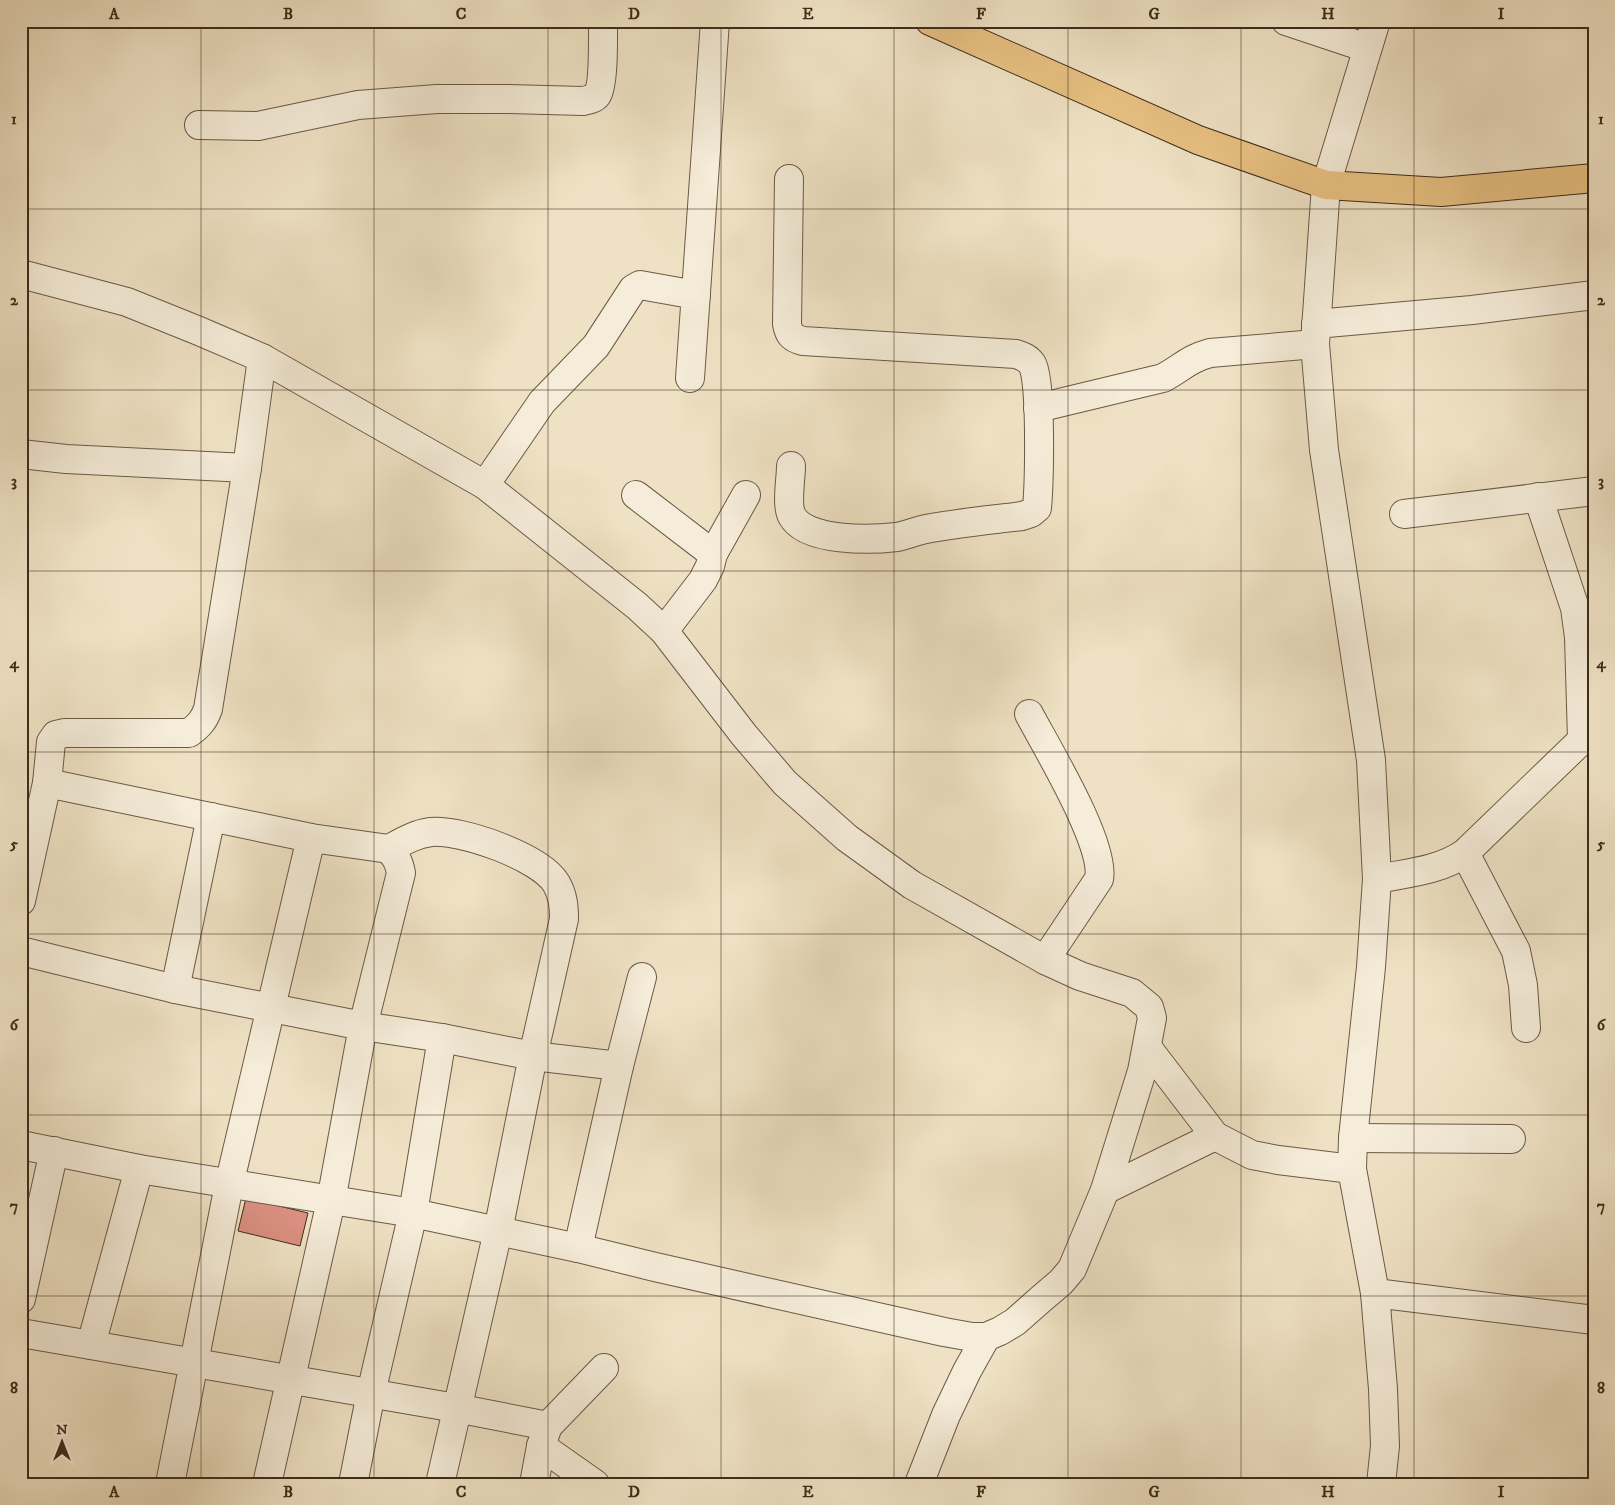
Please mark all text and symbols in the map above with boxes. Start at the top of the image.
text: A [108,4,120,24]
text: B [283,4,293,24]
text: C [456,4,466,24]
text: D [628,4,640,24]
text: E [802,4,814,24]
text: F [976,4,986,24]
text: G [1148,4,1160,24]
text: H [1321,4,1335,24]
text: I [1498,4,1505,24]
text: 1 [11,109,17,129]
text: 1 [1598,109,1604,129]
text: 2 [10,290,19,310]
text: 2 [1597,290,1606,310]
text: 3 [11,471,17,491]
text: 3 [1598,471,1604,491]
text: 4 [8,653,19,673]
text: 4 [1595,653,1606,673]
text: 5 [9,834,18,854]
text: 5 [1596,834,1605,854]
text: 6 [10,1015,20,1035]
text: 6 [1597,1015,1607,1035]
text: 7 [10,1196,18,1216]
text: 7 [1597,1196,1605,1216]
text: 8 [10,1378,18,1398]
text: 8 [1597,1378,1605,1398]
north arrow [38,1418,88,1468]
text: N [56,1421,68,1439]
text: A [108,1482,120,1502]
text: B [283,1482,293,1502]
text: C [456,1482,466,1502]
text: D [628,1482,640,1502]
text: E [802,1482,814,1502]
text: F [976,1482,986,1502]
text: G [1148,1482,1160,1502]
text: H [1321,1482,1335,1502]
text: I [1498,1482,1505,1502]

